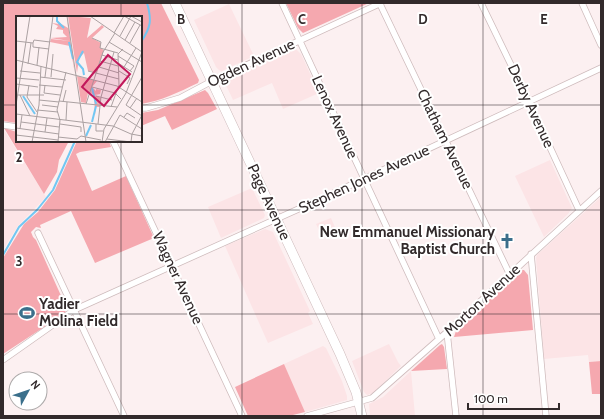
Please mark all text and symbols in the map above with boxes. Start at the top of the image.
text: B [177,11,185,27]
text: C [298,11,306,27]
text: D [418,11,428,27]
text: E [540,11,548,27]
inset map [16,16,142,142]
street label: Ogden Avenue [204,35,298,91]
street label: Derby Avenue [504,61,558,151]
street label: Lenox Avenue [308,73,362,162]
street label: Chatham Avenue [413,86,477,192]
street label: Stephen Jones Avenue [296,141,433,217]
text: 2 [16,149,23,165]
street label: Page Avenue [244,161,295,243]
place label: New Emmanuel Missionary Baptist Church [320,223,496,258]
street label: Wagner Avenue [149,229,207,327]
church icon: New Emmanuel Missionary Baptist Church [498,232,516,250]
text: 3 [15,253,23,269]
street label: Morton Avenue [440,260,524,340]
place label: Yadier Molina Field [38,295,118,330]
sports icon: Yadier Molina Field [18,304,36,322]
north arrow [8,371,48,411]
text: N [28,377,44,392]
scale bar [468,385,559,411]
text: 100 m [474,391,508,406]

